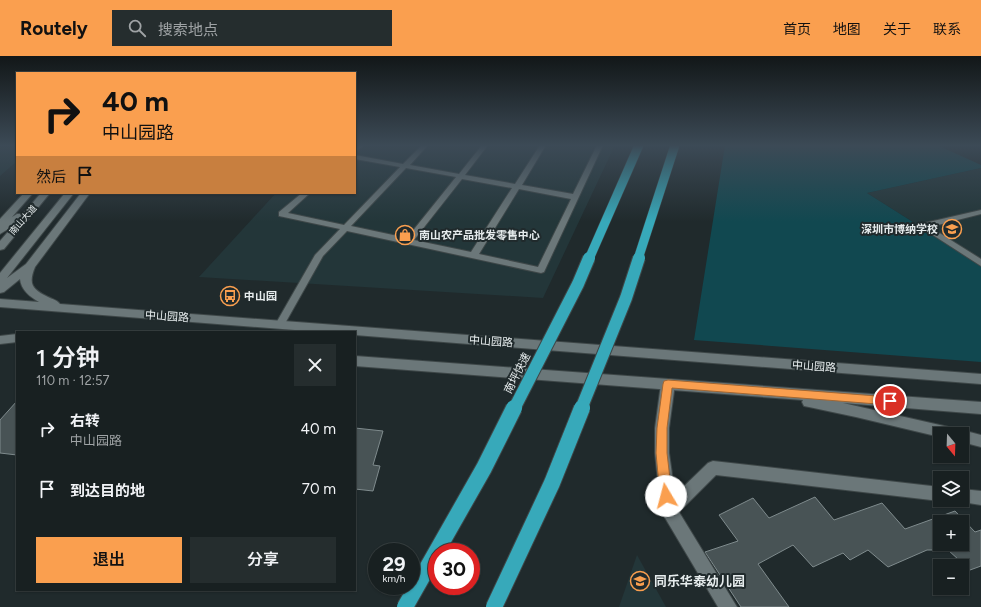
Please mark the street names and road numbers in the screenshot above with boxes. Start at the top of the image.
street label: 南山大道 [7,202,39,237]
street label: 中山园路 [145,308,189,325]
street label: 中山园路 [469,333,513,350]
street label: 南坪快速 [502,351,533,396]
street label: 中山园路 [792,358,836,375]

